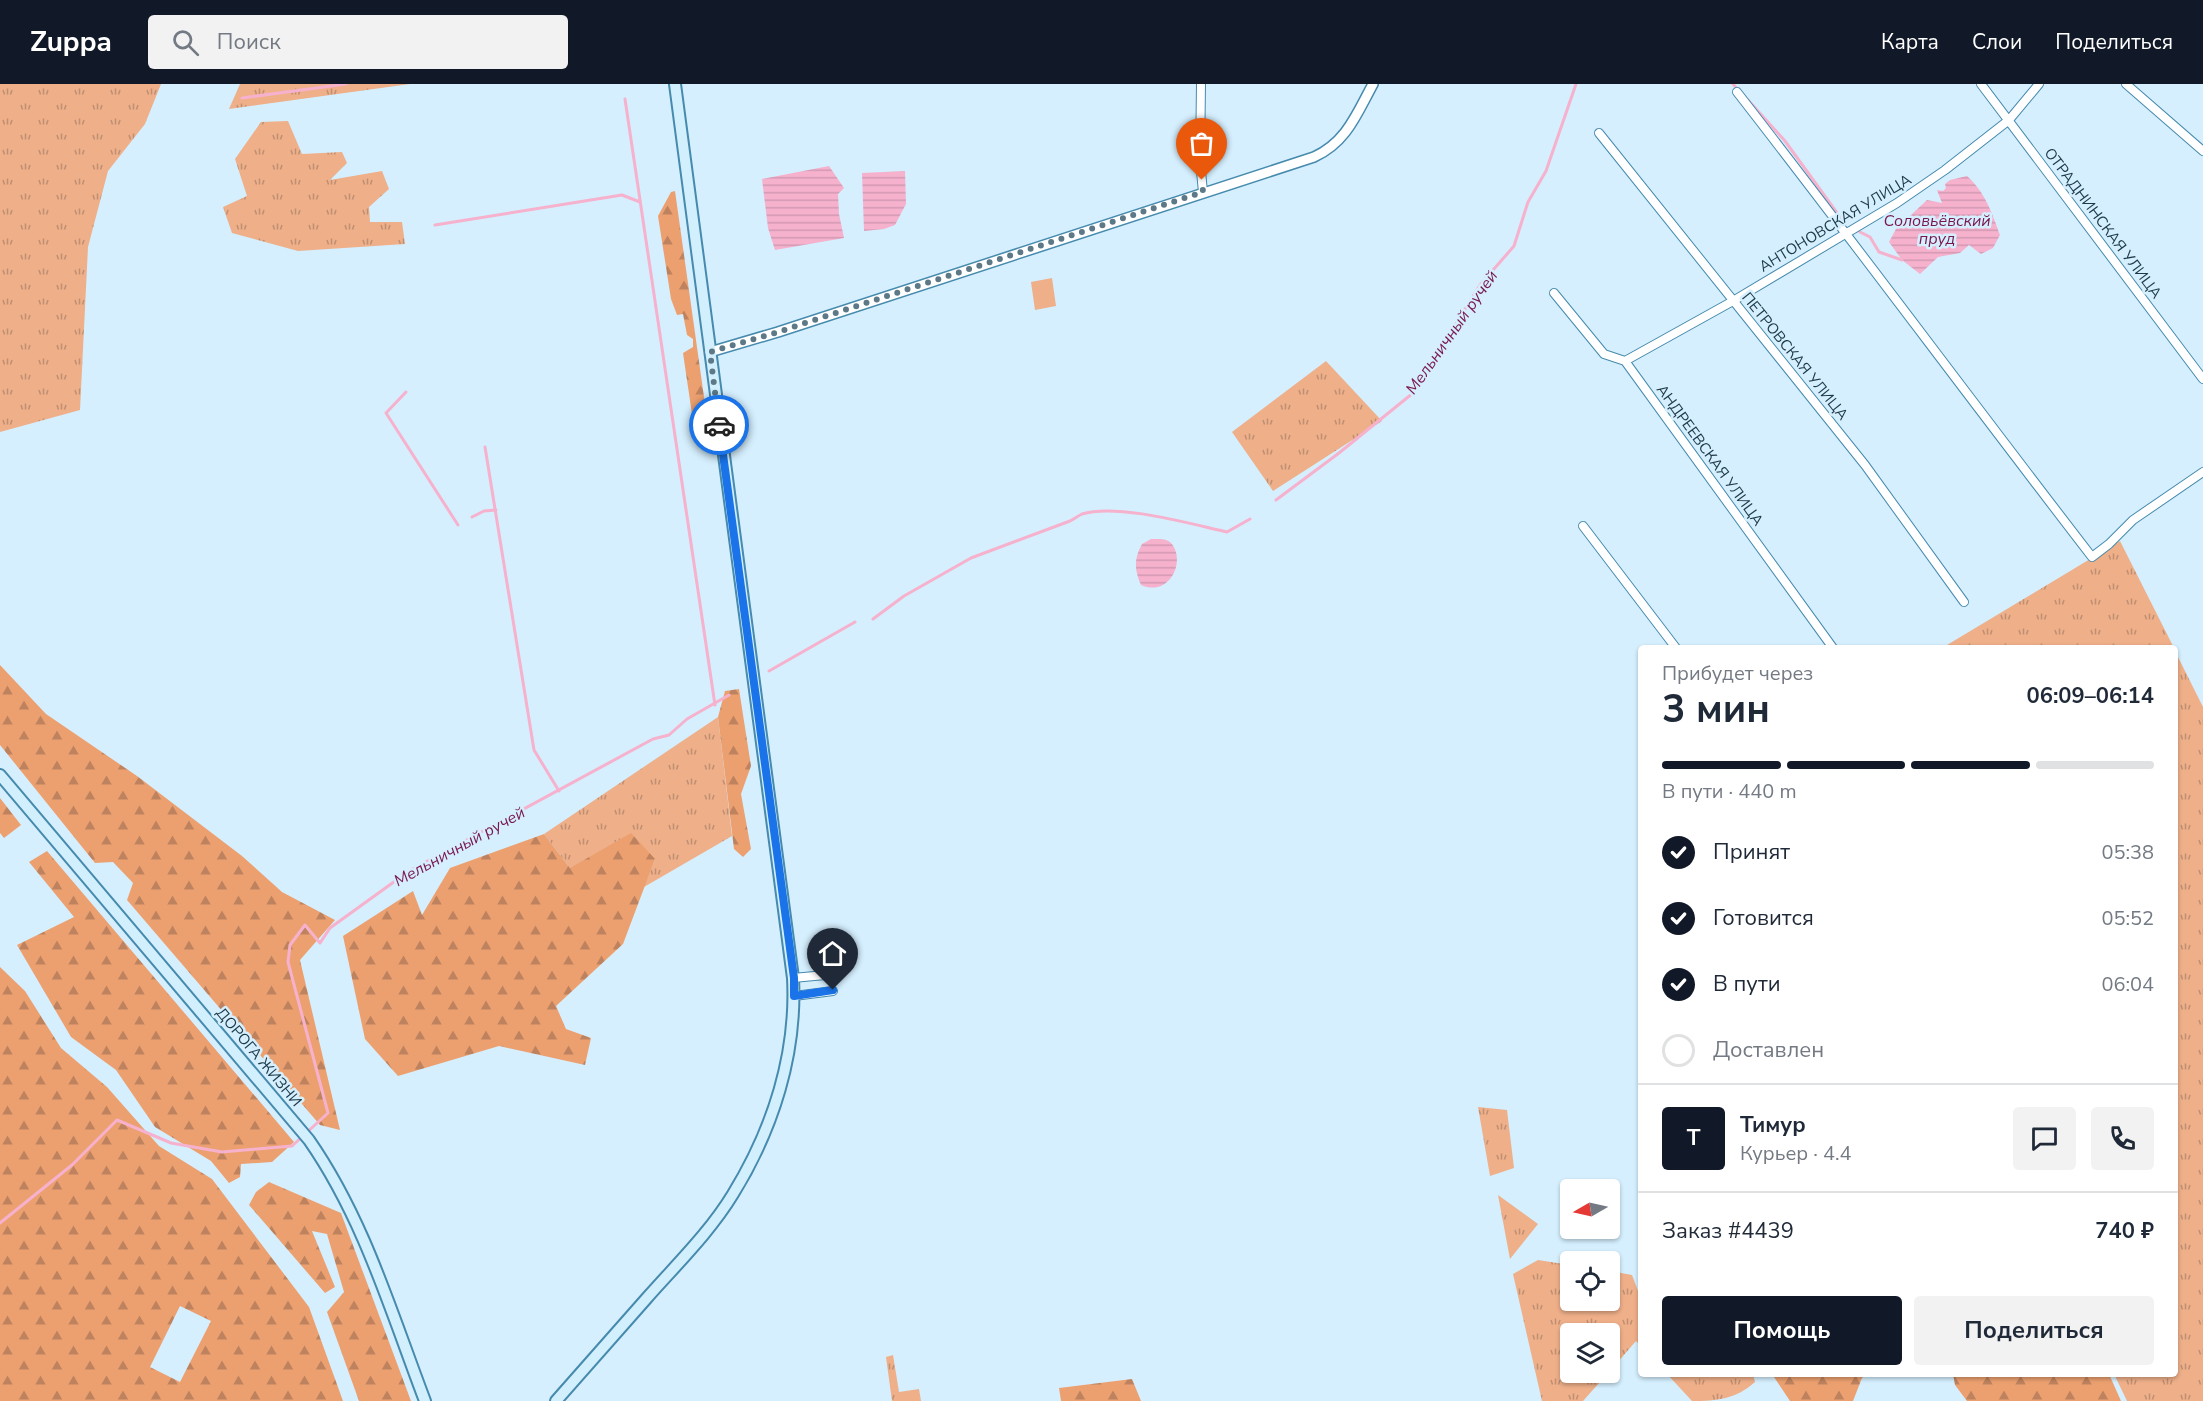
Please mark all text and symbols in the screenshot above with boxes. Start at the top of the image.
search box [148,15,568,69]
text: Zuppa [30,23,112,61]
icon: search [169,26,202,59]
text: Поиск [217,27,281,57]
text: Карта [1881,28,1939,56]
text: Слои [1972,28,2022,56]
text: Поделиться [2055,28,2173,56]
pin [1176,118,1227,180]
icon: bag [1185,127,1218,160]
street label: ОТРАДНИНСКАЯ УЛИЦА [2040,144,2166,302]
street label: АНТОНОВСКАЯ УЛИЦА [1755,170,1915,276]
water label: Соловьёвский пруд [1883,210,1991,250]
water label: Мельничный ручей [1401,266,1503,399]
street label: ПЕТРОВСКАЯ УЛИЦА [1737,288,1853,424]
street label: АНДРЕЕВСКАЯ УЛИЦА [1652,380,1768,530]
courier [689,395,749,455]
icon: car [703,409,736,442]
text: Прибудет через [1662,660,1813,687]
text: 06:09–06:14 [2026,681,2154,711]
text: 3 мин [1662,683,1770,736]
text: В пути · 440 m [1662,778,1797,805]
water label: Мельничный ручей [390,802,529,892]
icon: check [1662,836,1695,869]
text: Принят [1713,837,1790,867]
text: 05:38 [2101,839,2154,866]
icon: check [1662,902,1695,935]
text: Готовится [1713,903,1814,933]
text: 05:52 [2101,905,2154,932]
pin [807,928,858,990]
icon: home [816,937,849,970]
icon: check [1662,968,1695,1001]
text: В пути [1713,969,1781,999]
text: 06:04 [2101,971,2154,998]
street label: ДОРОГА ЖИЗНИ [212,1003,306,1111]
text: Доставлен [1713,1035,1824,1065]
button: chat [2013,1107,2076,1170]
button: phone [2091,1107,2154,1170]
text: Тимур [1740,1110,1806,1140]
text: Т [1687,1123,1700,1153]
text: Курьер · 4.4 [1740,1140,1852,1167]
north arrow [1560,1179,1620,1239]
map controls [1560,1179,1620,1383]
text: Заказ #4439 [1662,1216,1794,1246]
text: 740 ₽ [2095,1216,2154,1246]
button: locate [1560,1251,1620,1311]
button: Помощь [1662,1296,1902,1365]
button: Поделиться [1914,1296,2154,1365]
button: layers [1560,1323,1620,1383]

